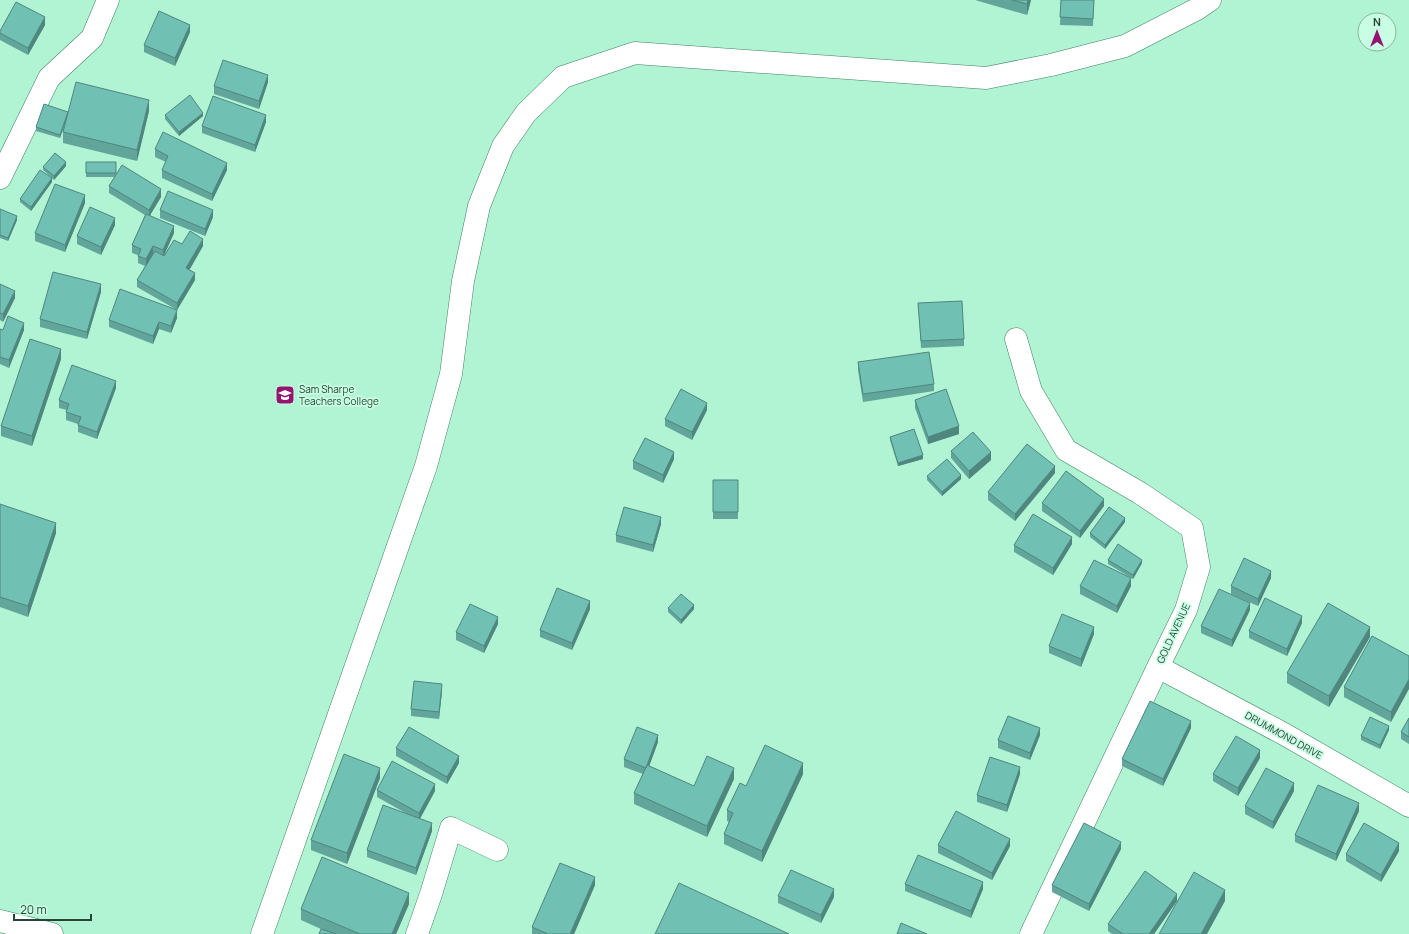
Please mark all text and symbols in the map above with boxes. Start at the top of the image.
north arrow [1357,12,1397,52]
text: N [1373,14,1381,29]
place label: Sam Sharpe Teachers College [299,382,379,408]
school or university icon: Sam Sharpe Teachers College [274,384,296,406]
street label: GOLD AVENUE [1153,600,1193,665]
street label: DRUMMOND DRIVE [1243,708,1326,762]
scale bar [14,896,91,922]
text: 20 m [20,901,47,918]

